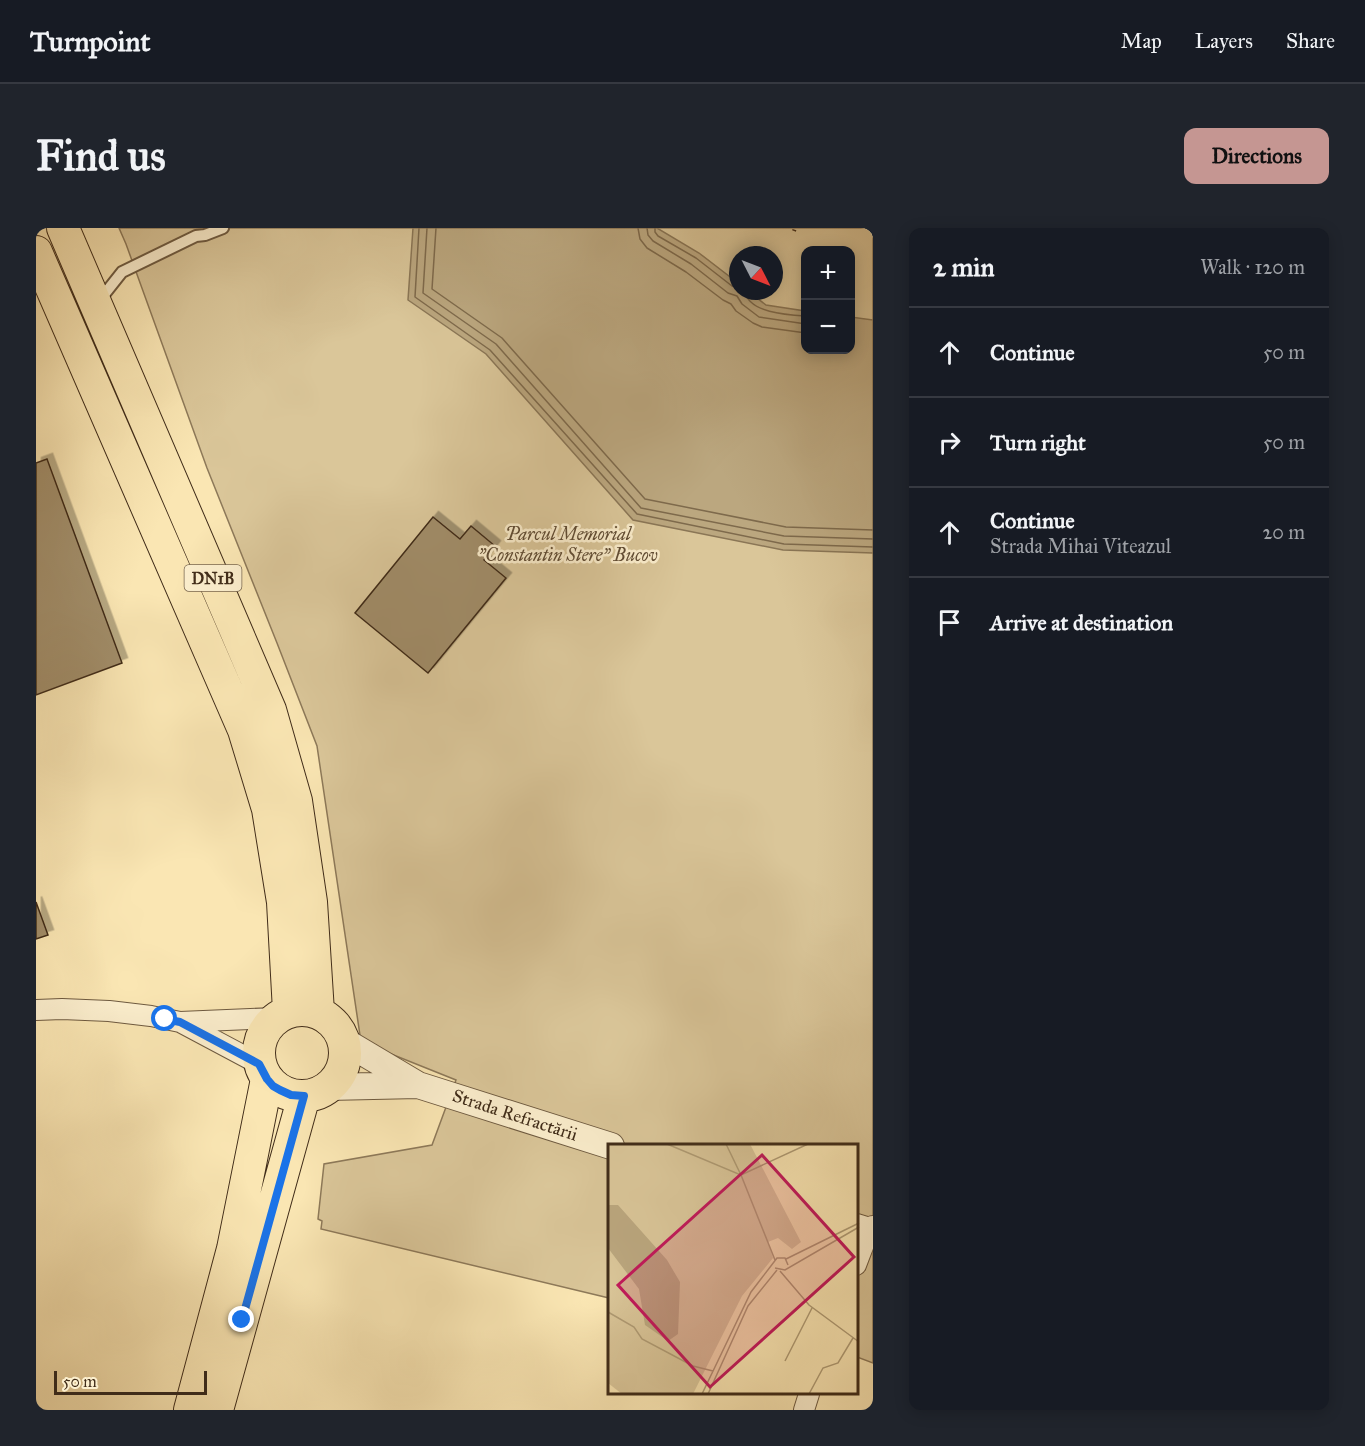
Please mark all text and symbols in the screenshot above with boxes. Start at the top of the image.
text: Turnpoint [30,24,150,59]
text: Map [1121,28,1162,54]
text: Layers [1195,28,1253,54]
text: Share [1286,28,1335,54]
button: Directions [1184,128,1329,184]
text: Find us [36,130,166,182]
north arrow [729,246,783,300]
map controls [801,246,855,354]
button: + [801,246,855,300]
text: 2 min [933,251,994,283]
text: Walk · 120 m [1200,255,1305,279]
button: − [801,300,855,354]
icon: ahead [933,336,966,369]
text: Continue [990,339,1075,366]
text: 50 m [1263,340,1305,364]
icon: right [933,426,966,459]
text: Turn right [990,429,1086,456]
text: 50 m [1263,430,1305,454]
text: Continue [990,507,1075,534]
icon: ahead [933,516,966,549]
text: 20 m [1262,520,1305,544]
park label: Parcul Memorial "Constantin Stere" Bucov [478,523,658,566]
text: Strada Mihai Viteazul [990,534,1171,558]
road number: DN1B [184,565,242,591]
icon: arrive [933,606,966,639]
text: Arrive at destination [990,609,1173,636]
route start [151,1005,177,1031]
street label: Strada Refractării [450,1084,580,1146]
inset map [608,1144,858,1395]
route end [228,1306,254,1332]
scale bar [54,1368,207,1396]
text: 50 m [63,1372,97,1391]

